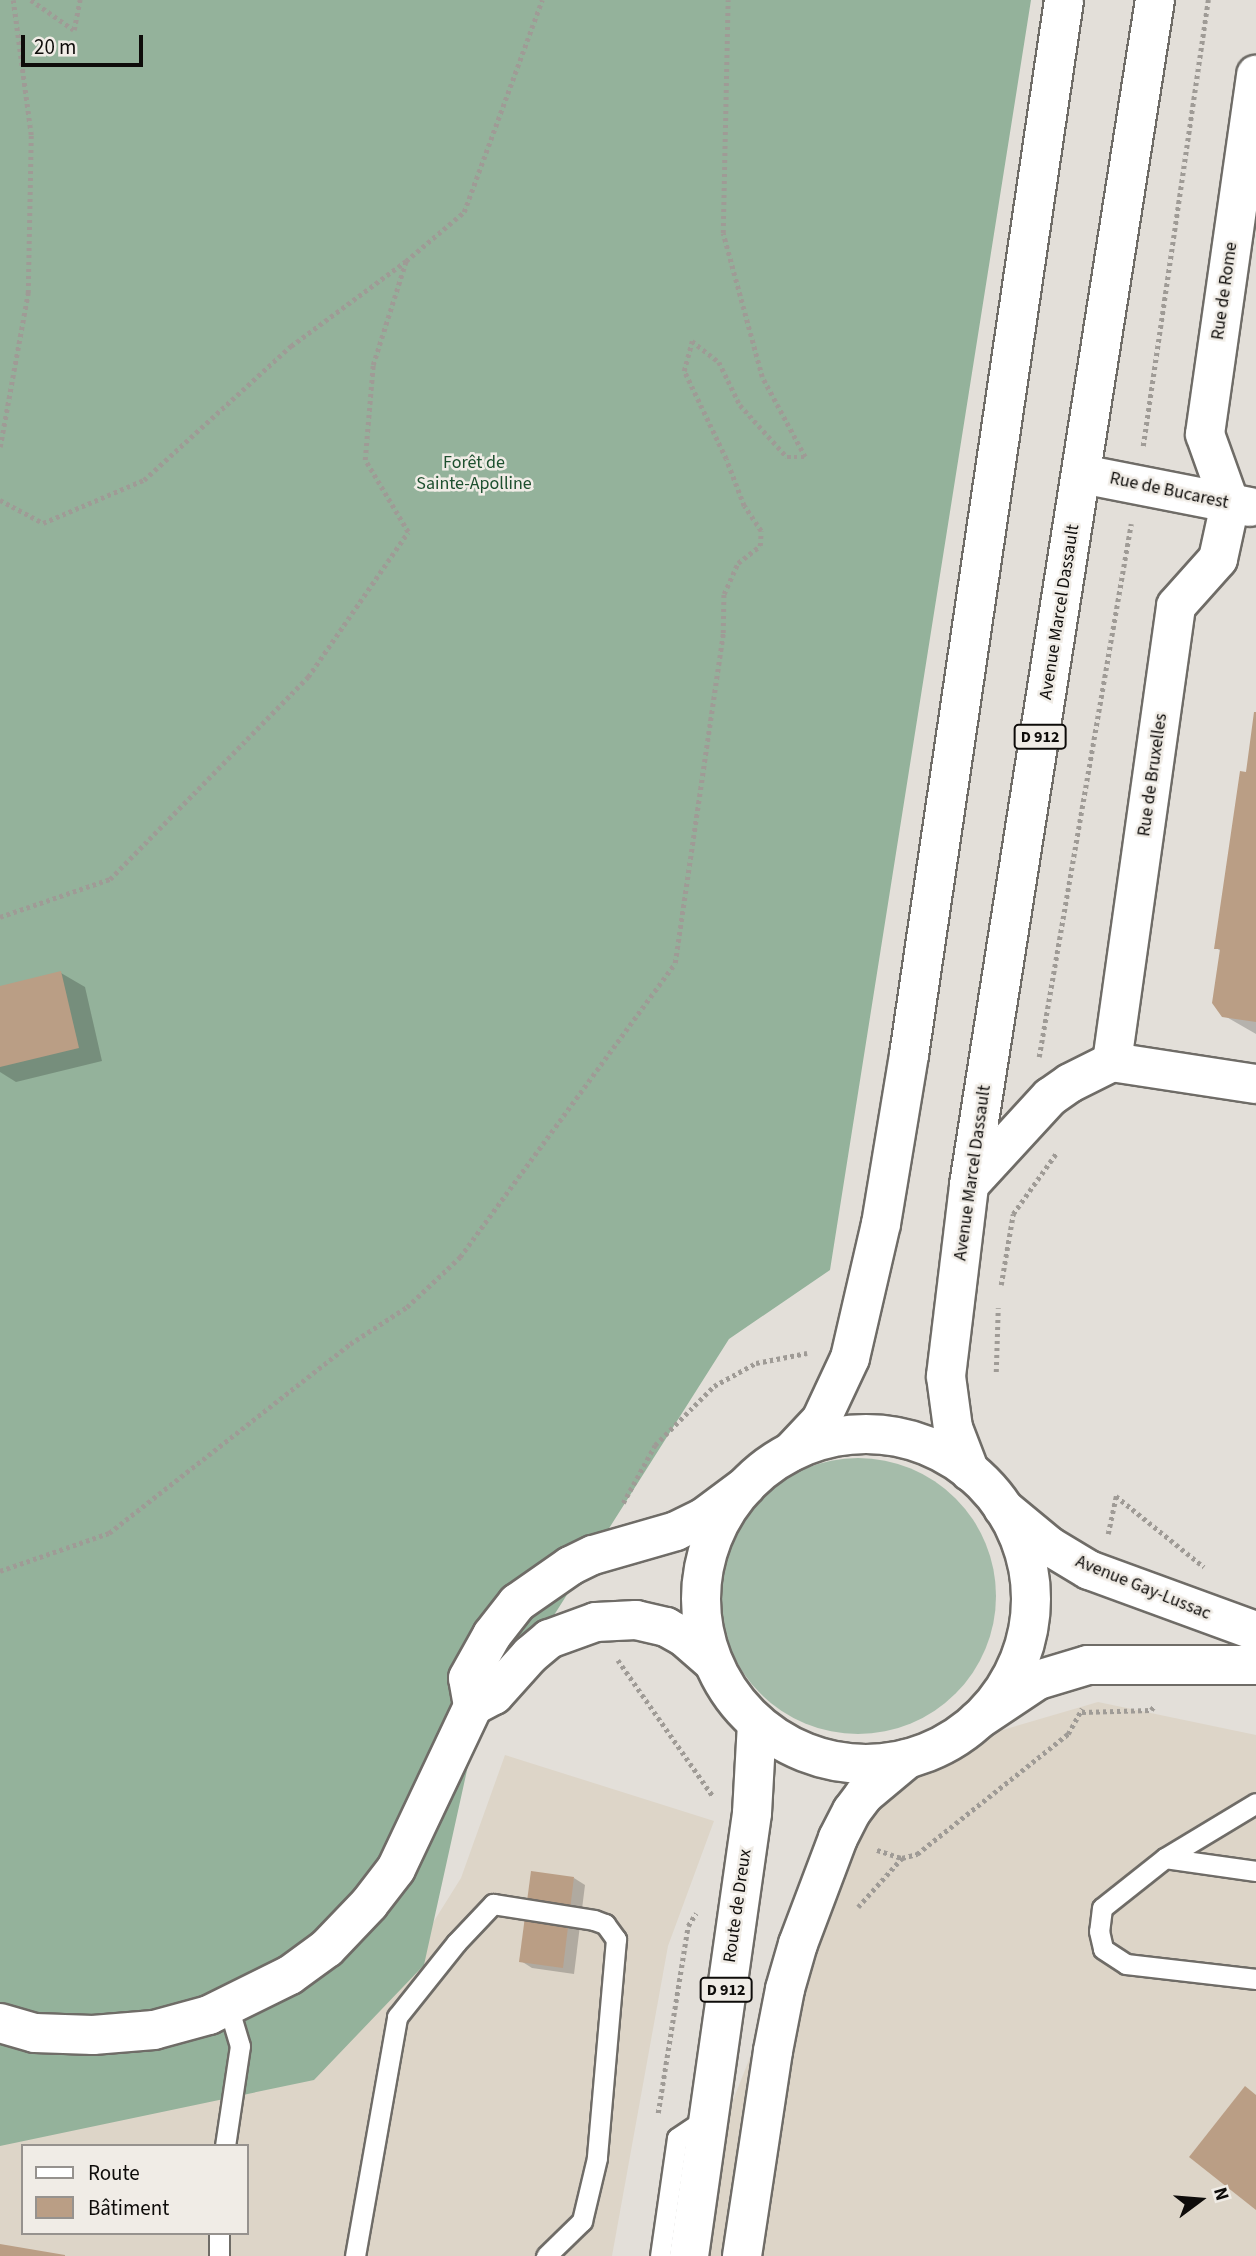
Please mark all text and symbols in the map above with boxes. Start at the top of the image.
scale bar [24,21,147,65]
text: 20 m [34,32,76,62]
street label: Rue de Rome [1207,241,1243,341]
park label: Forêt de Sainte-Apolline [416,453,532,496]
street label: Rue de Bucarest [1108,468,1230,514]
street label: Avenue Marcel Dassault [1035,523,1085,701]
street label: Rue de Bruxelles [1134,712,1172,838]
road number: D 912 [1012,724,1068,750]
street label: Avenue Marcel Dassault [950,1084,996,1262]
street label: Avenue Gay-Lussac [1072,1551,1214,1625]
street label: Route de Dreux [719,1848,757,1964]
road number: D 912 [698,1978,754,2002]
legend [21,2144,248,2235]
text: Route [88,2158,140,2188]
north arrow [1165,2165,1235,2235]
text: N [1206,2184,1235,2204]
text: Bâtiment [88,2193,169,2223]

